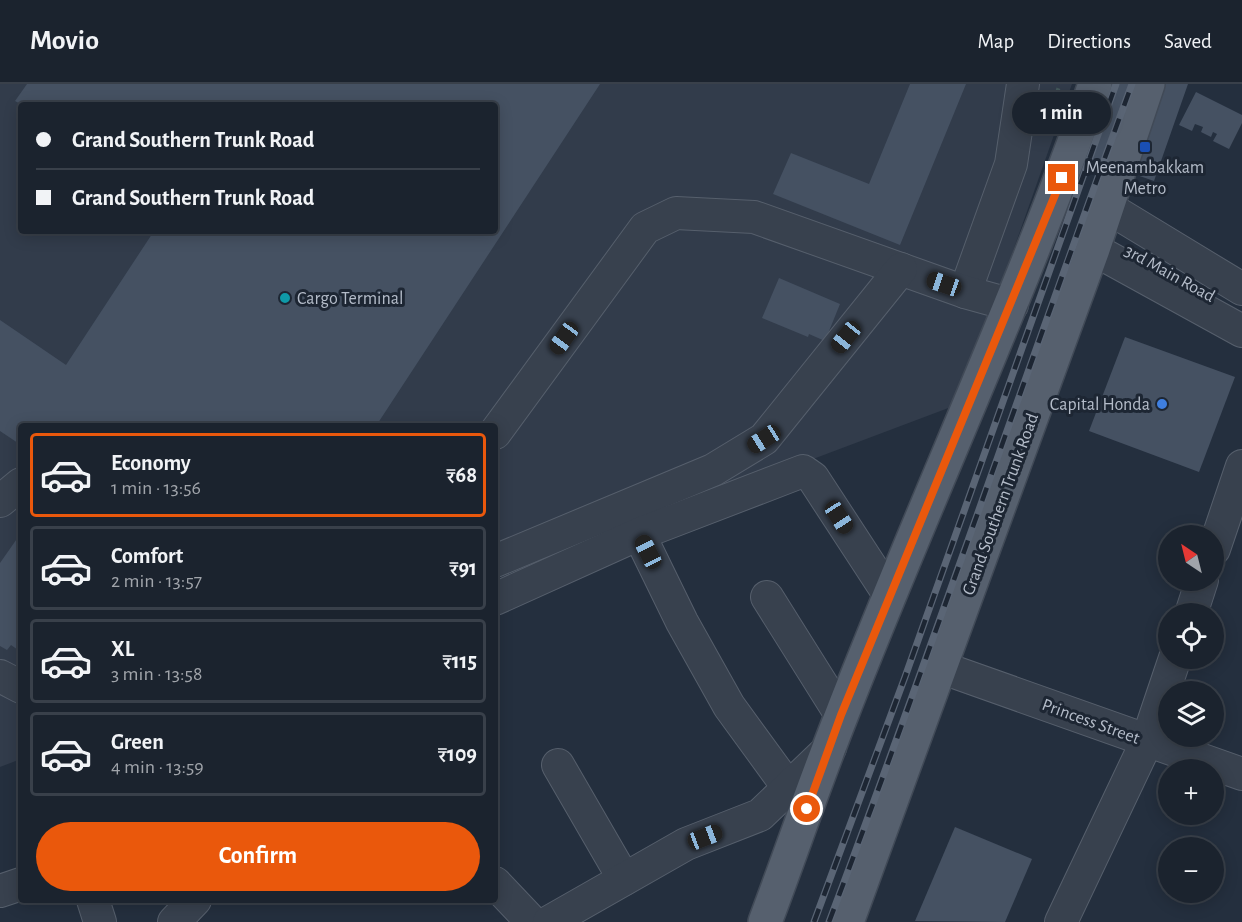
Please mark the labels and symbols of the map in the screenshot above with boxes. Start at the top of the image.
callout: 1 min [1012,91,1112,133]
marker: Meenambakkam Metro [1138,140,1152,154]
place label: Meenambakkam Metro [1086,159,1204,198]
route end [1048,164,1075,191]
street label: 3rd Main Road [1121,242,1218,306]
car [924,270,964,298]
place label: Cargo Terminal [297,290,403,308]
marker: Cargo Terminal [278,291,292,305]
car [828,317,864,357]
car [546,318,582,358]
place label: Capital Honda [1050,396,1150,414]
marker: Capital Honda [1155,397,1169,411]
street label: Grand Southern Trunk Road [960,411,1042,598]
car [744,422,784,456]
car [822,497,856,537]
north arrow [1158,525,1224,591]
car [632,532,664,572]
street label: Princess Street [1039,696,1142,748]
route start [793,795,820,822]
car [685,822,725,852]

